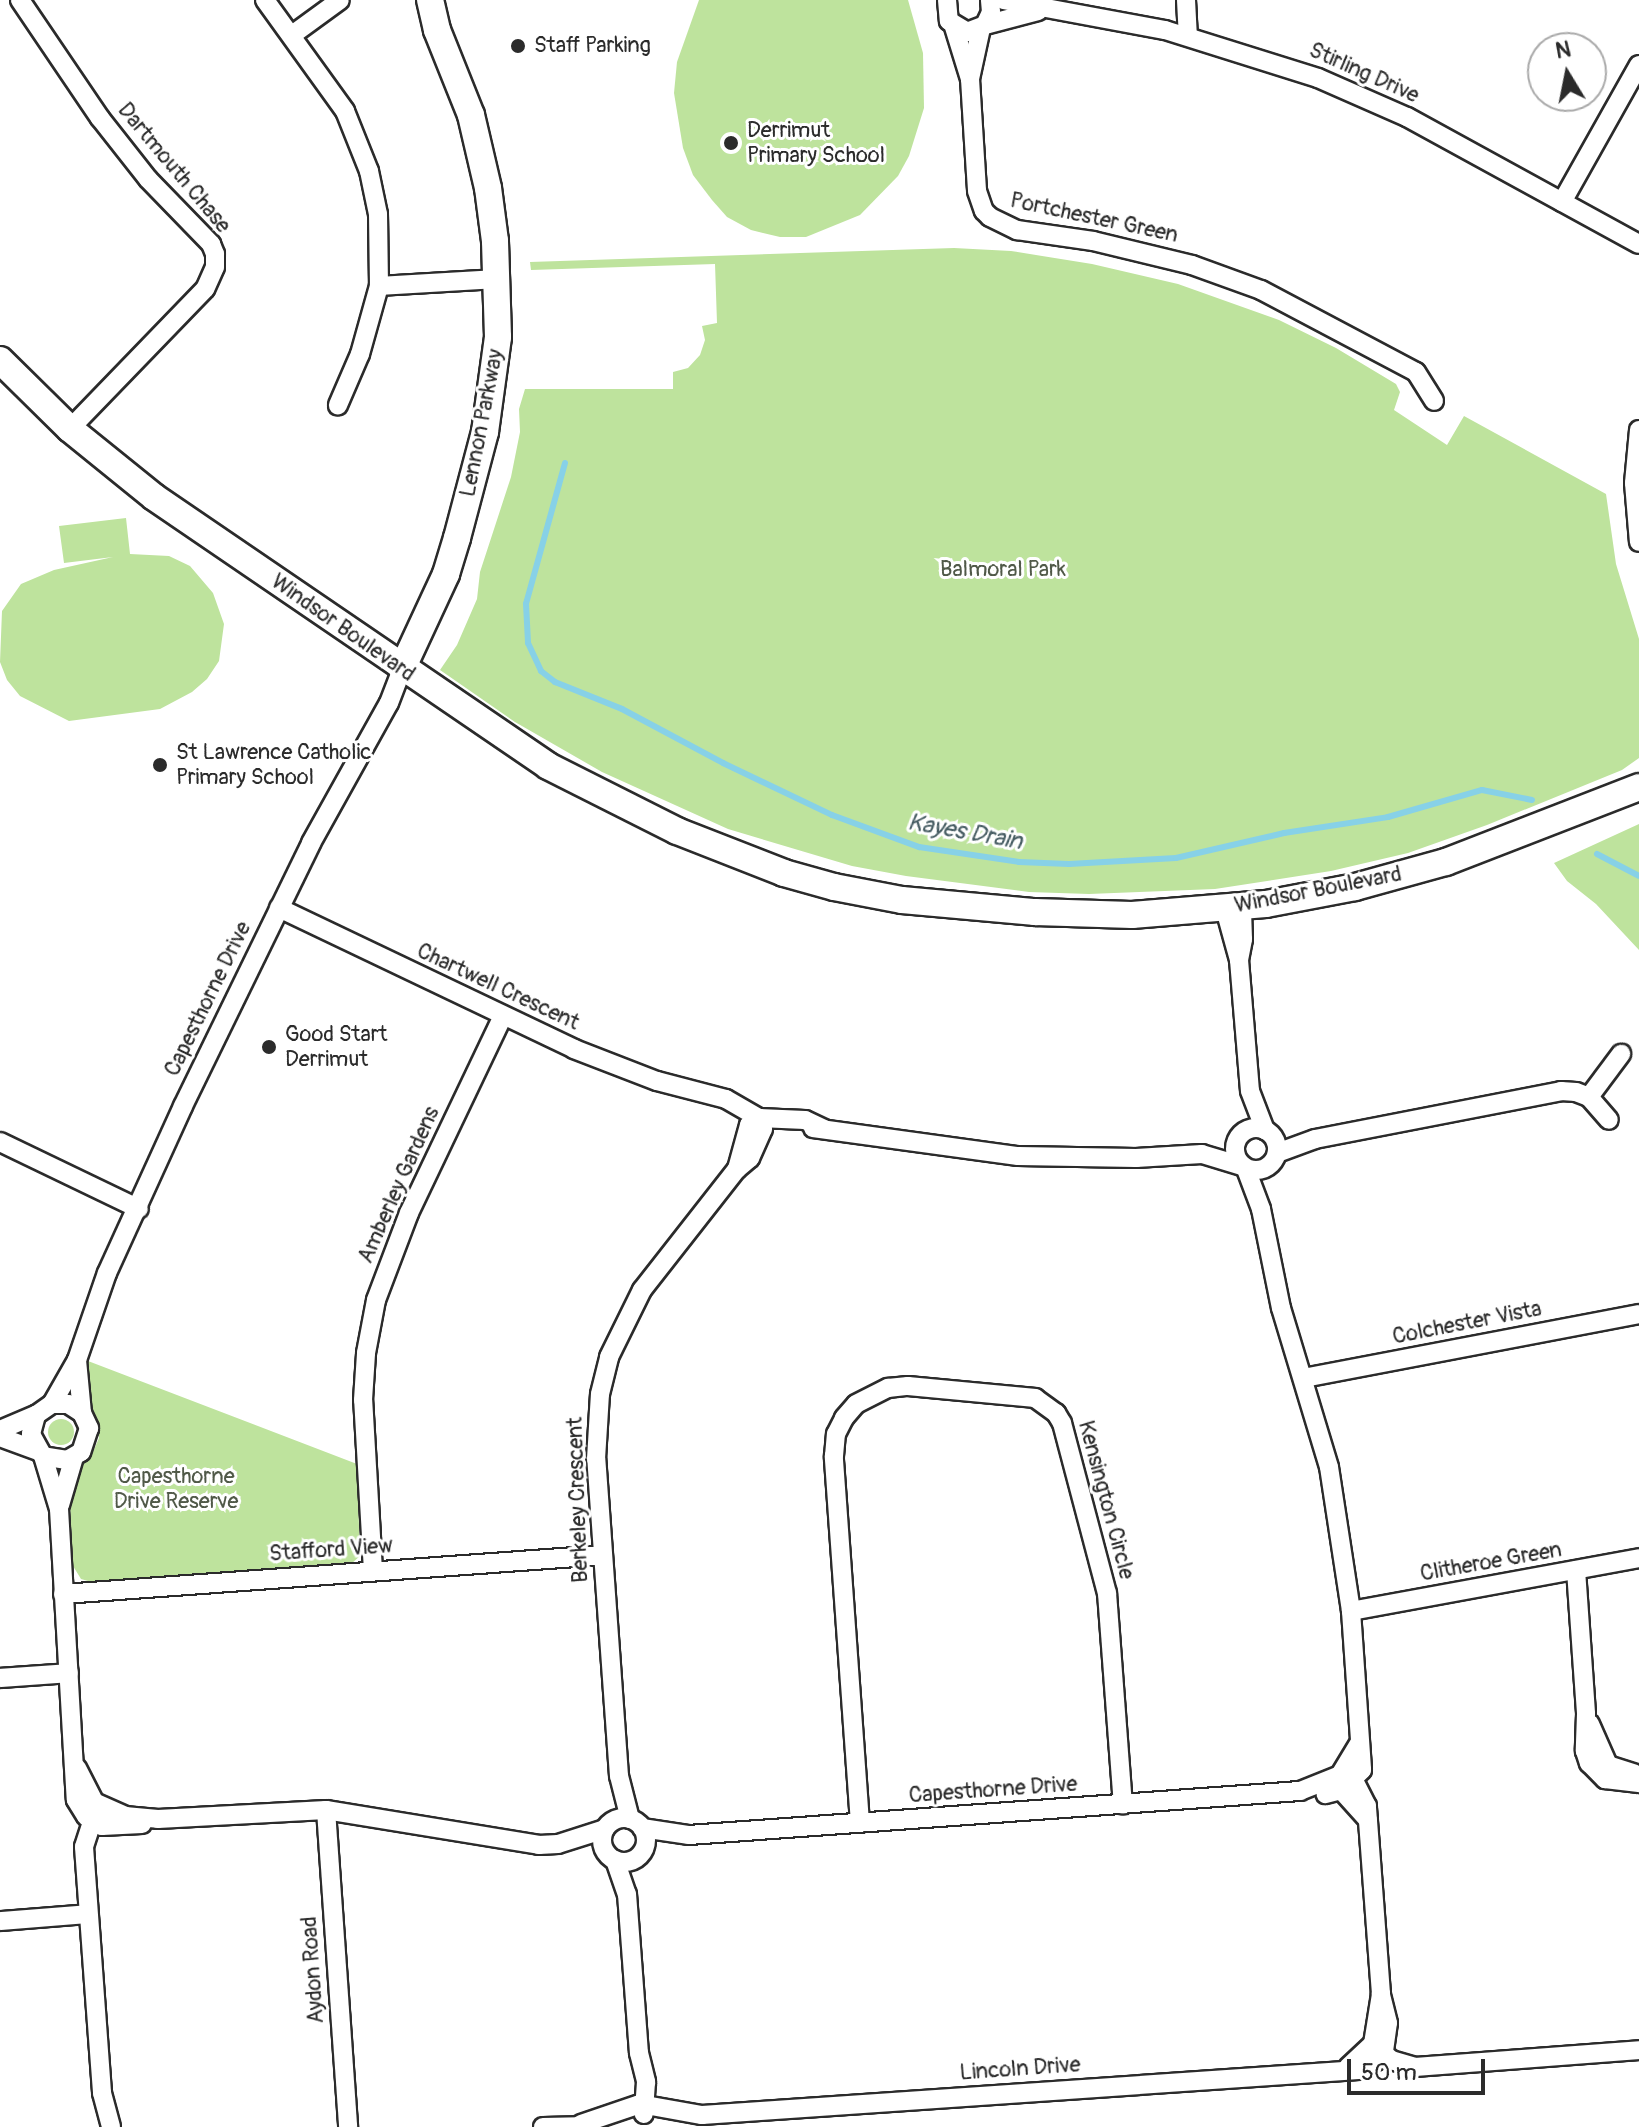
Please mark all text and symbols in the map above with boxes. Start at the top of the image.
north arrow [1527,32,1607,112]
place label: Staff Parking [534,33,651,59]
text: N [1553,35,1573,65]
marker: Staff Parking [509,37,527,55]
street label: Stirling Drive [1305,37,1423,109]
street label: Dartmouth Chase [112,97,236,239]
place label: Derrimut Primary School [747,117,885,168]
marker: Derrimut Primary School [722,134,740,152]
street label: Portchester Green [1008,187,1180,249]
street label: Lennon Parkway [455,347,509,499]
park label: Balmoral Park [940,557,1066,583]
street label: Windsor Boulevard [266,569,420,687]
place label: St Lawrence Catholic Primary School [176,739,371,790]
marker: St Lawrence Catholic Primary School [151,756,169,774]
water label: Kayes Drain [905,808,1025,856]
street label: Windsor Boulevard [1232,861,1404,919]
street label: Capesthorne Drive [159,917,257,1081]
street label: Chartwell Crescent [413,938,583,1036]
place label: Good Start Derrimut [285,1021,387,1072]
marker: Good Start Derrimut [260,1038,278,1056]
street label: Amberley Gardens [353,1103,445,1267]
street label: Colchester Vista [1390,1296,1544,1350]
street label: Berkeley Crescent [562,1417,594,1583]
street label: Kensington Circle [1072,1418,1140,1582]
park label: Capesthorne Drive Reserve [114,1463,238,1514]
street label: Stafford View [268,1533,394,1567]
street label: Clitheroe Green [1418,1537,1564,1587]
street label: Capesthorne Drive [908,1771,1078,1809]
street label: Aydon Road [296,1915,330,2025]
scale bar [1351,2043,1489,2093]
street label: Lincoln Drive [959,2052,1081,2086]
text: 50 m [1361,2058,1417,2087]

